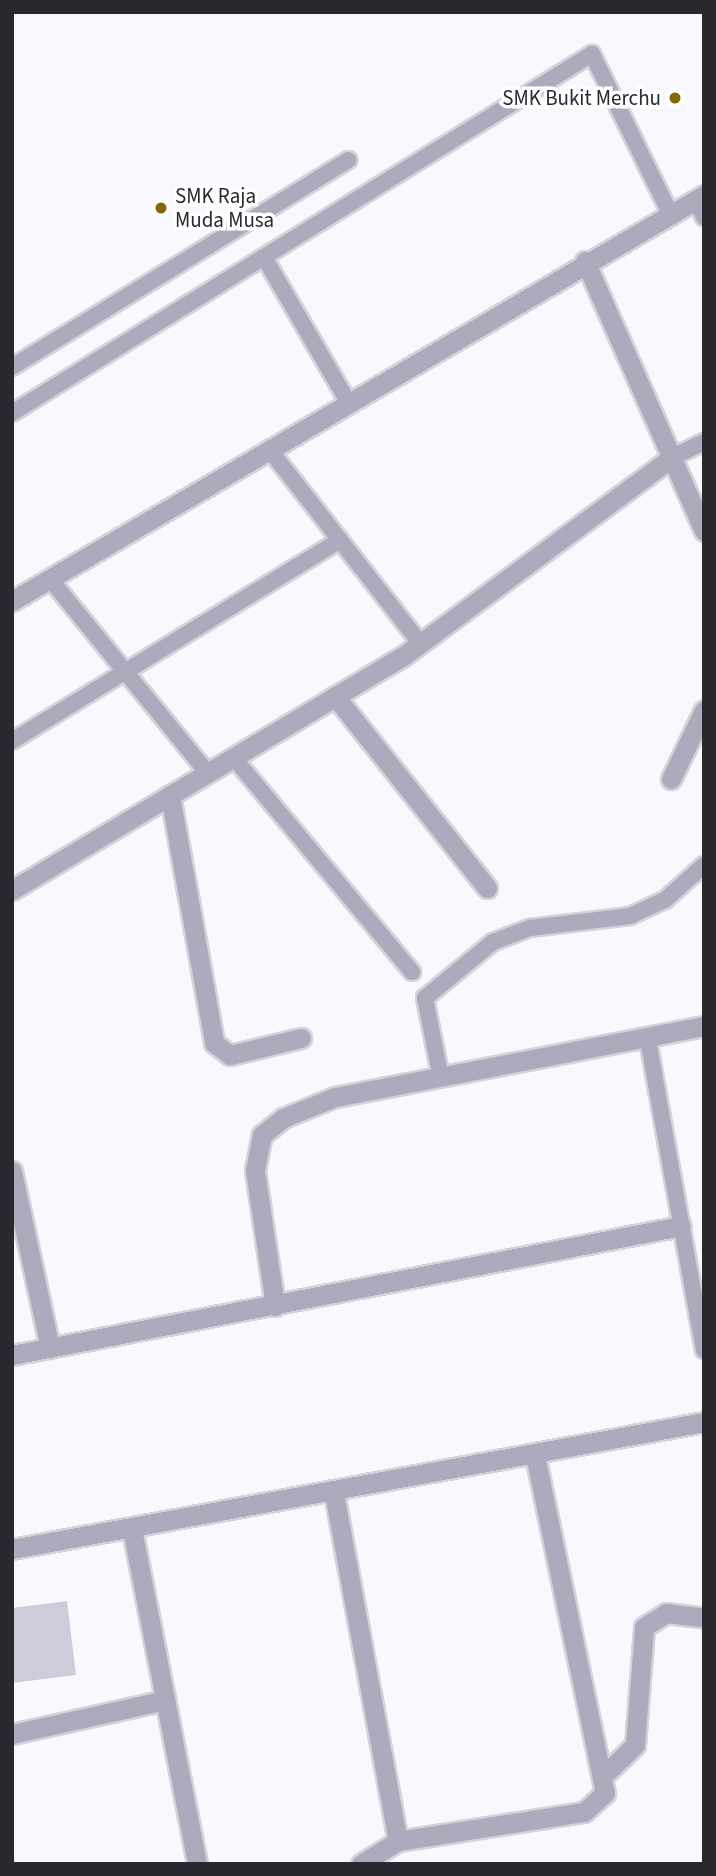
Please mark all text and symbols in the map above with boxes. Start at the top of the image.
place label: SMK Bukit Merchu [502,85,661,111]
marker: SMK Bukit Merchu [667,90,683,106]
place label: SMK Raja Muda Musa [175,183,274,233]
marker: SMK Raja Muda Musa [153,200,169,216]

